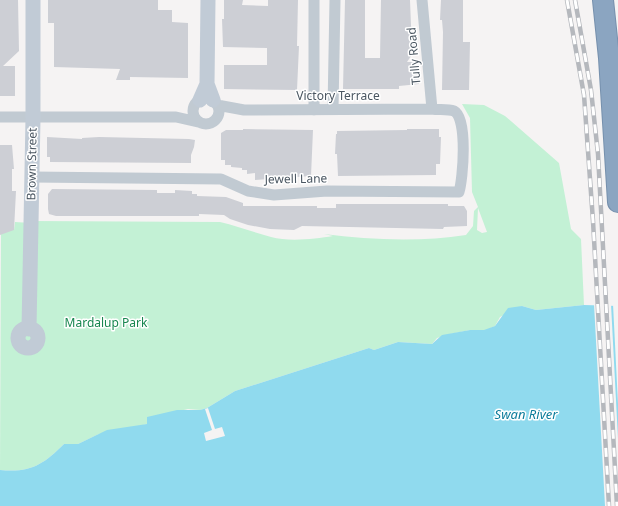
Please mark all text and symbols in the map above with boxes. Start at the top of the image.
street label: Tully Road [403,27,424,86]
street label: Victory Terrace [296,87,380,104]
street label: Brown Street [22,127,41,201]
street label: Jewell Lane [264,169,328,188]
park label: Mardalup Park [65,314,148,331]
water label: Swan River [495,405,558,423]

